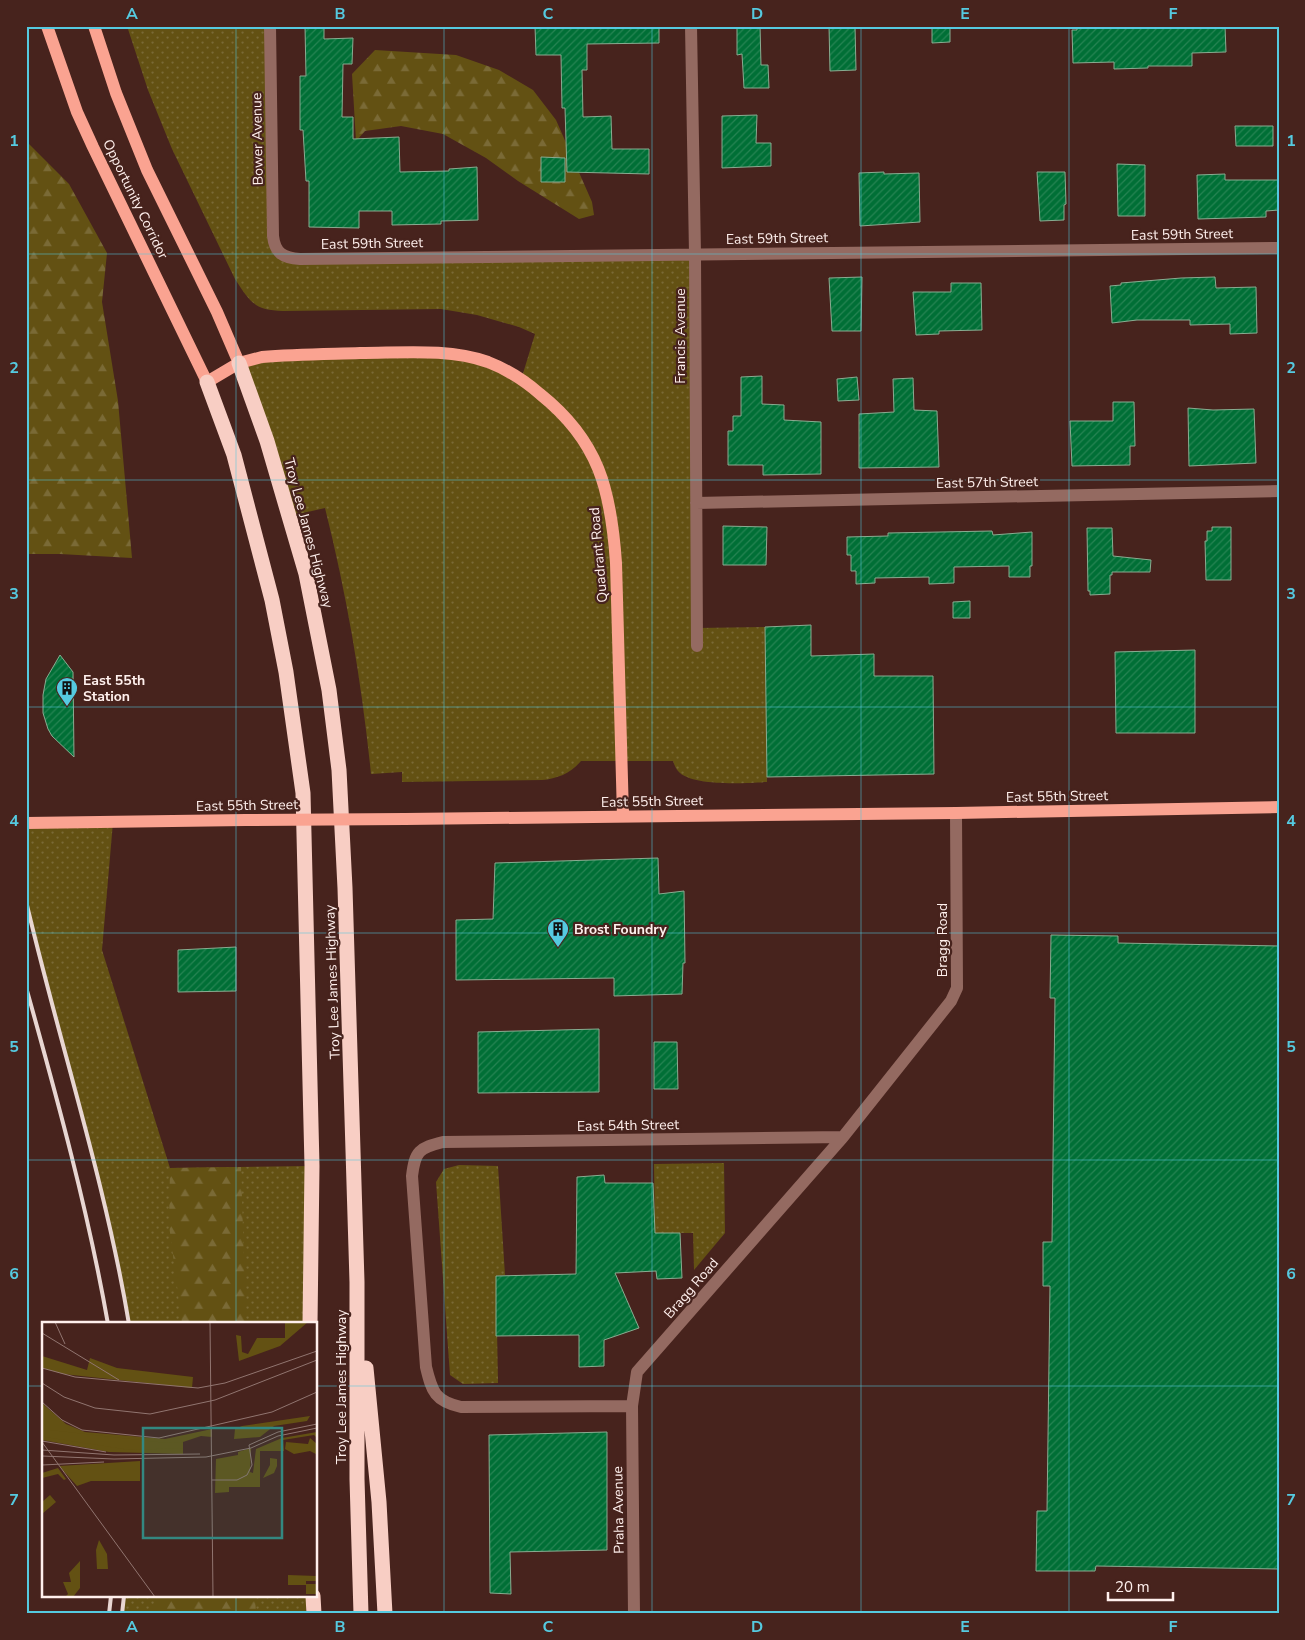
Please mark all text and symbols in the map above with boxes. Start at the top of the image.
text: A [126,3,138,25]
text: B [334,3,346,25]
text: C [543,3,554,25]
text: D [751,3,763,25]
text: E [960,3,970,25]
text: F [1169,3,1178,25]
street label: Bower Avenue [247,93,268,185]
text: 1 [9,130,19,152]
text: 1 [1286,130,1296,152]
street label: Opportunity Corridor [98,136,173,262]
street label: East 59th Street [1131,224,1233,245]
street label: East 59th Street [726,228,828,249]
street label: East 59th Street [321,233,423,254]
street label: Francis Avenue [671,288,690,384]
text: 2 [9,357,19,379]
text: 2 [1286,357,1296,379]
street label: Troy Lee James Highway [279,456,338,611]
street label: East 57th Street [936,472,1038,493]
street label: Quadrant Road [585,507,612,603]
text: 3 [9,583,19,605]
text: 3 [1286,583,1296,605]
place label: East 55th Station [83,671,145,706]
building icon: East 55th Station [55,676,79,707]
street label: East 55th Street [1006,786,1108,807]
street label: East 55th Street [601,791,703,812]
street label: East 55th Street [196,795,298,816]
text: 4 [9,810,19,832]
text: 4 [1286,810,1296,832]
street label: Bragg Road [933,903,952,977]
street label: Troy Lee James Highway [320,904,345,1060]
building icon: Brost Foundry [546,917,570,948]
place label: Brost Foundry [574,920,667,939]
text: 5 [9,1036,19,1058]
text: 5 [1286,1036,1296,1058]
street label: East 54th Street [577,1115,679,1136]
street label: Bragg Road [660,1254,723,1323]
text: 6 [9,1263,19,1285]
text: 6 [1286,1263,1296,1285]
street label: Troy Lee James Highway [332,1309,351,1464]
inset map [42,1322,318,1598]
street label: Praha Avenue [608,1466,629,1554]
text: 7 [9,1489,19,1511]
text: 7 [1286,1489,1296,1511]
scale bar [1108,1570,1172,1602]
text: 20 m [1115,1577,1150,1597]
text: A [126,1616,138,1638]
text: B [334,1616,346,1638]
text: C [543,1616,554,1638]
text: D [751,1616,763,1638]
text: E [960,1616,970,1638]
text: F [1169,1616,1178,1638]

